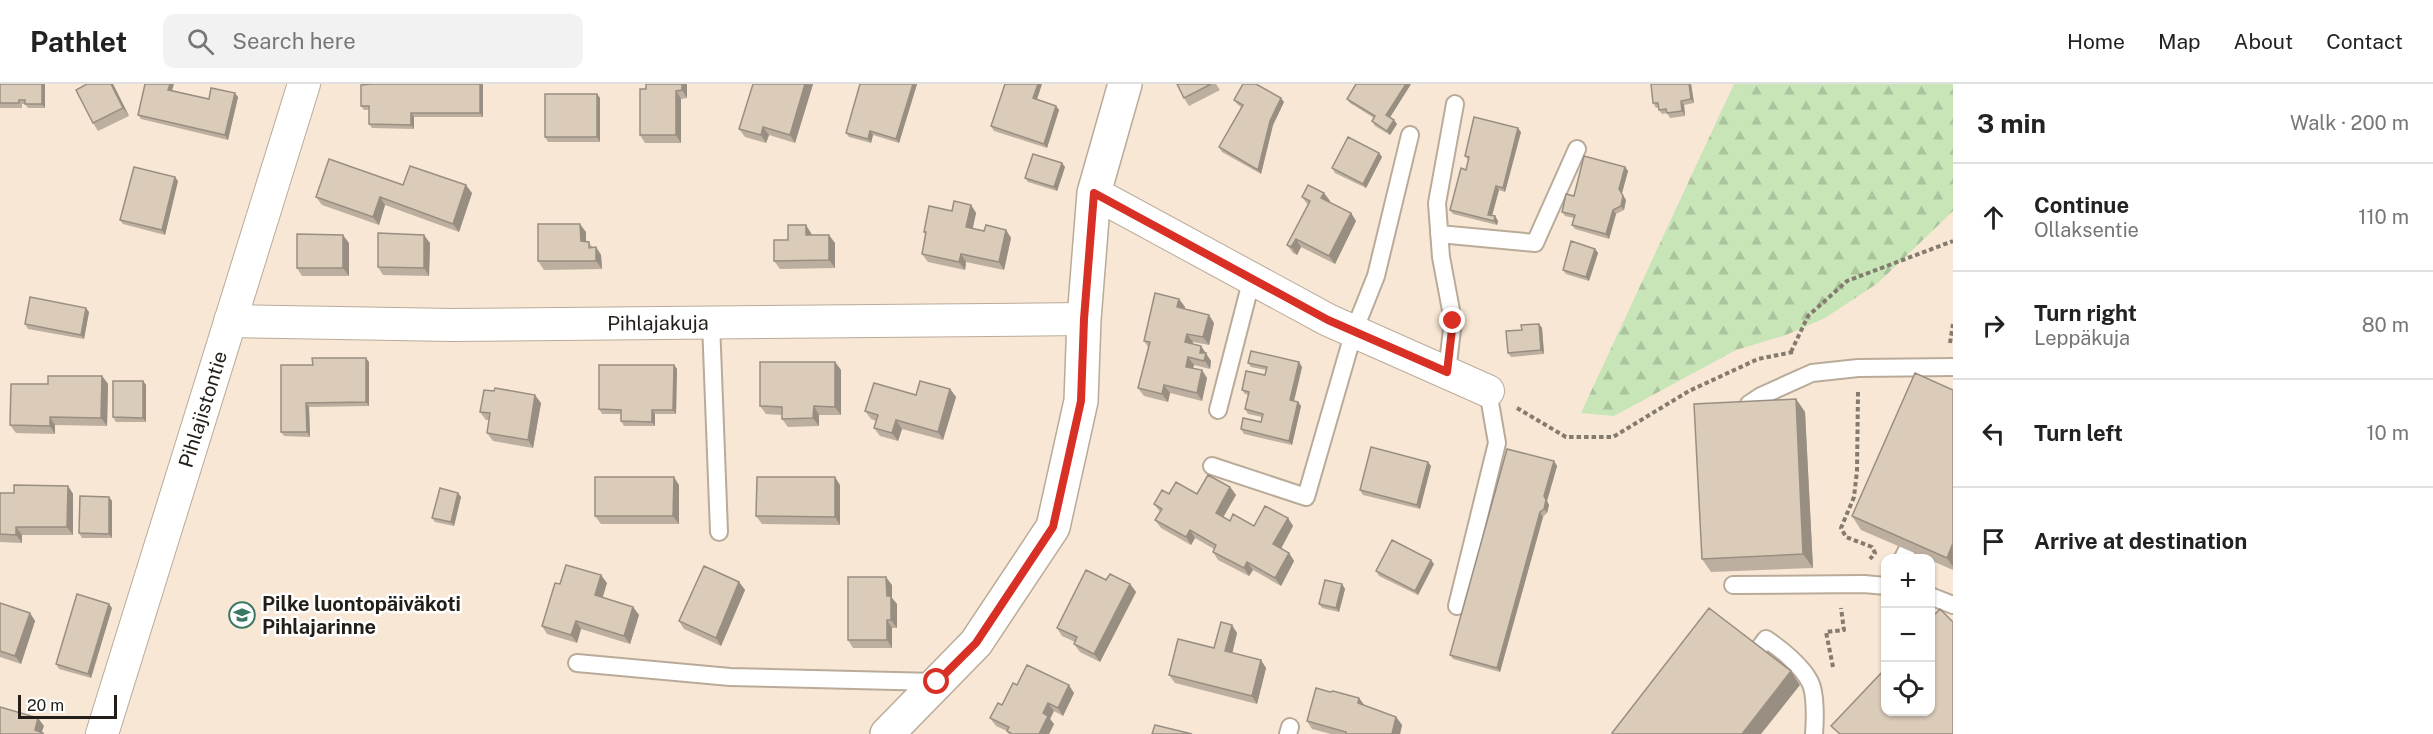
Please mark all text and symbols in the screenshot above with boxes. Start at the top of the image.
search box [163,14,583,68]
text: Pathlet [30,25,127,58]
icon: search [184,25,217,58]
text: Search here [232,28,356,54]
text: Home [2067,29,2125,54]
text: Map [2158,29,2201,54]
text: About [2234,29,2293,54]
text: Contact [2326,29,2403,54]
text: 3 min [1977,108,2046,139]
text: Walk · 200 m [2290,111,2409,135]
text: Continue [2034,192,2129,218]
icon: ahead [1977,201,2010,234]
text: 110 m [2358,205,2409,229]
text: Ollaksentie [2034,218,2139,242]
text: Turn right [2034,300,2137,326]
route end [1439,307,1465,333]
icon: right [1977,309,2010,342]
street label: Pihlajakuja [607,311,709,336]
text: 80 m [2362,313,2409,337]
text: Leppäkuja [2034,326,2130,350]
street label: Pihlajistontie [174,348,232,470]
icon: left [1977,417,2010,450]
text: Turn left [2034,420,2123,446]
text: 10 m [2366,421,2409,445]
icon: arrive [1977,525,2010,558]
text: Arrive at destination [2034,528,2247,554]
map controls [1881,554,1935,716]
button: + [1881,554,1935,608]
place label: Pilke luontopäiväkoti Pihlajarinne [262,592,461,639]
school or university icon: Pilke luontopäiväkoti Pihlajarinne [227,600,257,630]
button: − [1881,608,1935,662]
button: locate [1881,662,1935,716]
route start [923,668,949,694]
scale bar [18,692,117,720]
text: 20 m [27,696,64,715]

